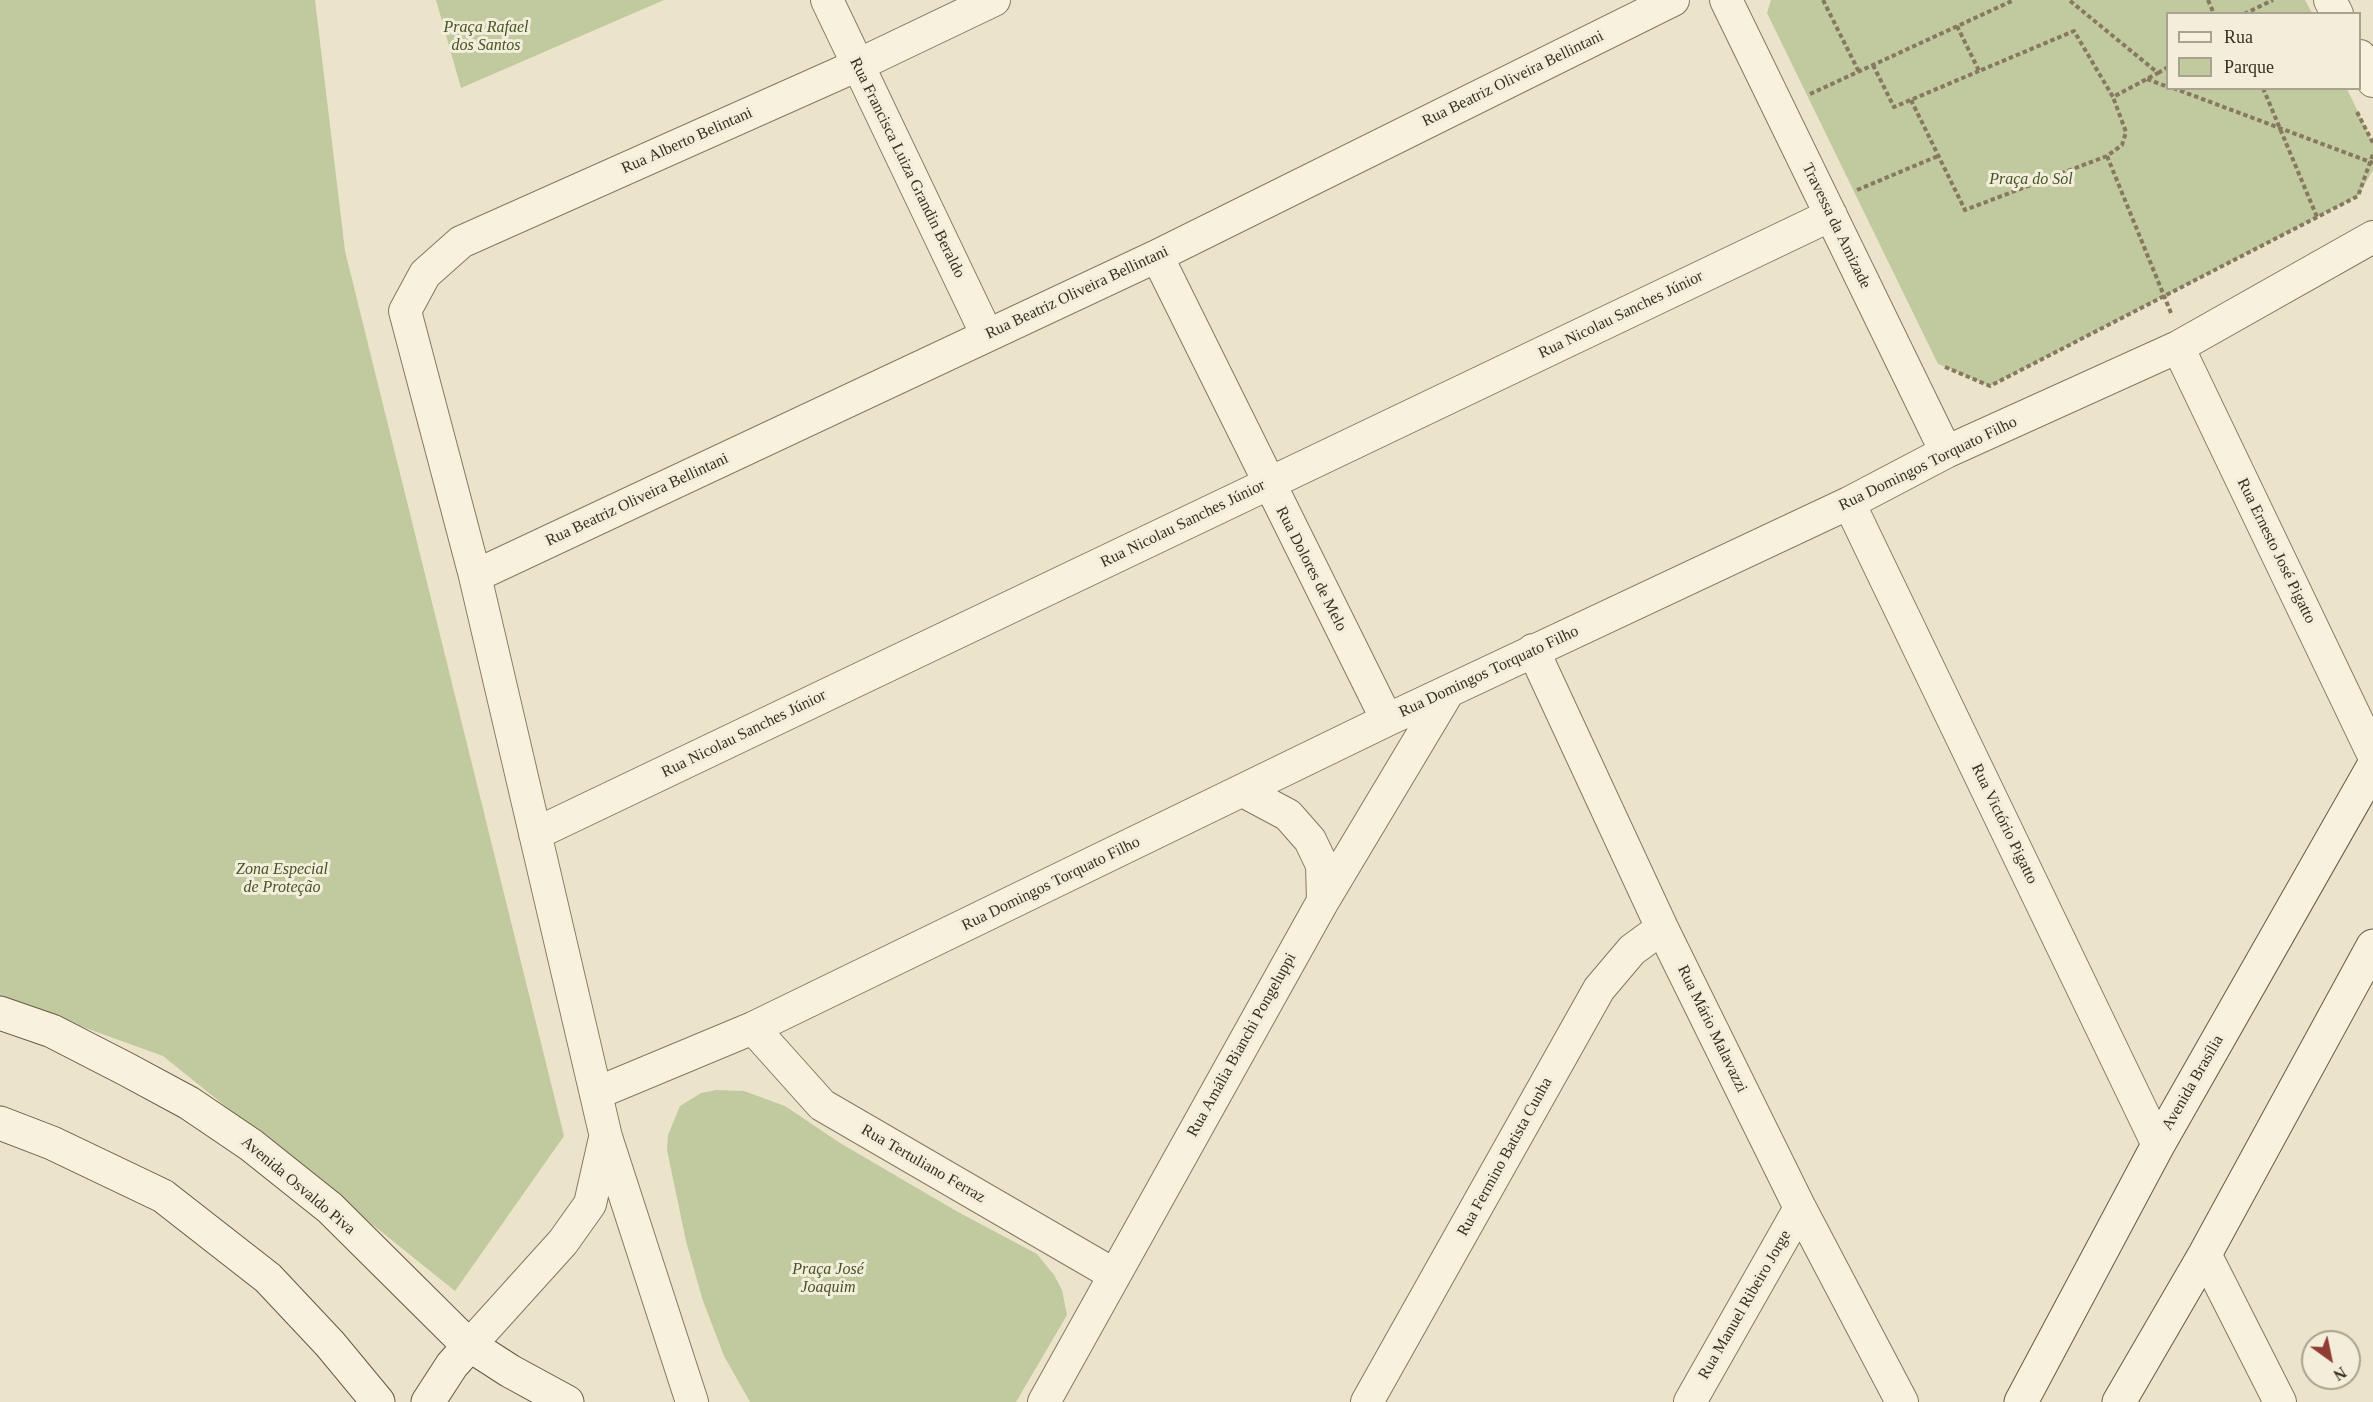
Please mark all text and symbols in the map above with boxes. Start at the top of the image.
legend [2166,12,2361,90]
park label: Praça Rafael dos Santos [444,18,528,56]
street label: Rua Beatriz Oliveira Bellintani [1419,27,1607,131]
text: Rua [2224,27,2253,47]
street label: Rua Francisca Luiza Grandin Beraldo [845,55,969,281]
text: Parque [2224,57,2274,77]
street label: Rua Alberto Belintani [619,103,755,179]
street label: Travessa da Amizade [1797,160,1875,292]
park label: Praça do Sol [1989,170,2073,190]
street label: Rua Beatriz Oliveira Bellintani [983,242,1171,344]
street label: Rua Nicolau Sanches Júnior [1536,267,1706,363]
street label: Rua Domingos Torquato Filho [1836,412,2020,516]
street label: Rua Beatriz Oliveira Bellintani [543,449,731,551]
street label: Rua Ernesto José Pigatto [2232,475,2320,627]
street label: Rua Nicolau Sanches Júnior [1098,476,1268,572]
street label: Rua Dolores de Melo [1271,503,1351,635]
street label: Rua Domingos Torquato Filho [1396,622,1582,722]
street label: Rua Nicolau Sanches Júnior [659,686,829,782]
street label: Rua Victório Pigatto [1967,761,2041,887]
street label: Rua Domingos Torquato Filho [959,832,1143,936]
park label: Zona Especial de Proteção [236,860,328,898]
street label: Rua Amália Bianchi Pongeluppi [1183,950,1301,1140]
street label: Rua Mário Malavazzi [1673,962,1751,1096]
street label: Avenida Brasília [2158,1032,2228,1134]
street label: Rua Fermino Batista Cunha [1453,1074,1557,1240]
street label: Rua Tertuliano Ferraz [858,1121,988,1207]
street label: Avenida Osvaldo Piva [237,1133,359,1239]
street label: Rua Manuel Ribeiro Jorge [1694,1227,1796,1383]
park label: Praça José Joaquim [792,1260,864,1298]
north arrow [2301,1330,2361,1390]
text: N [2331,1364,2349,1384]

